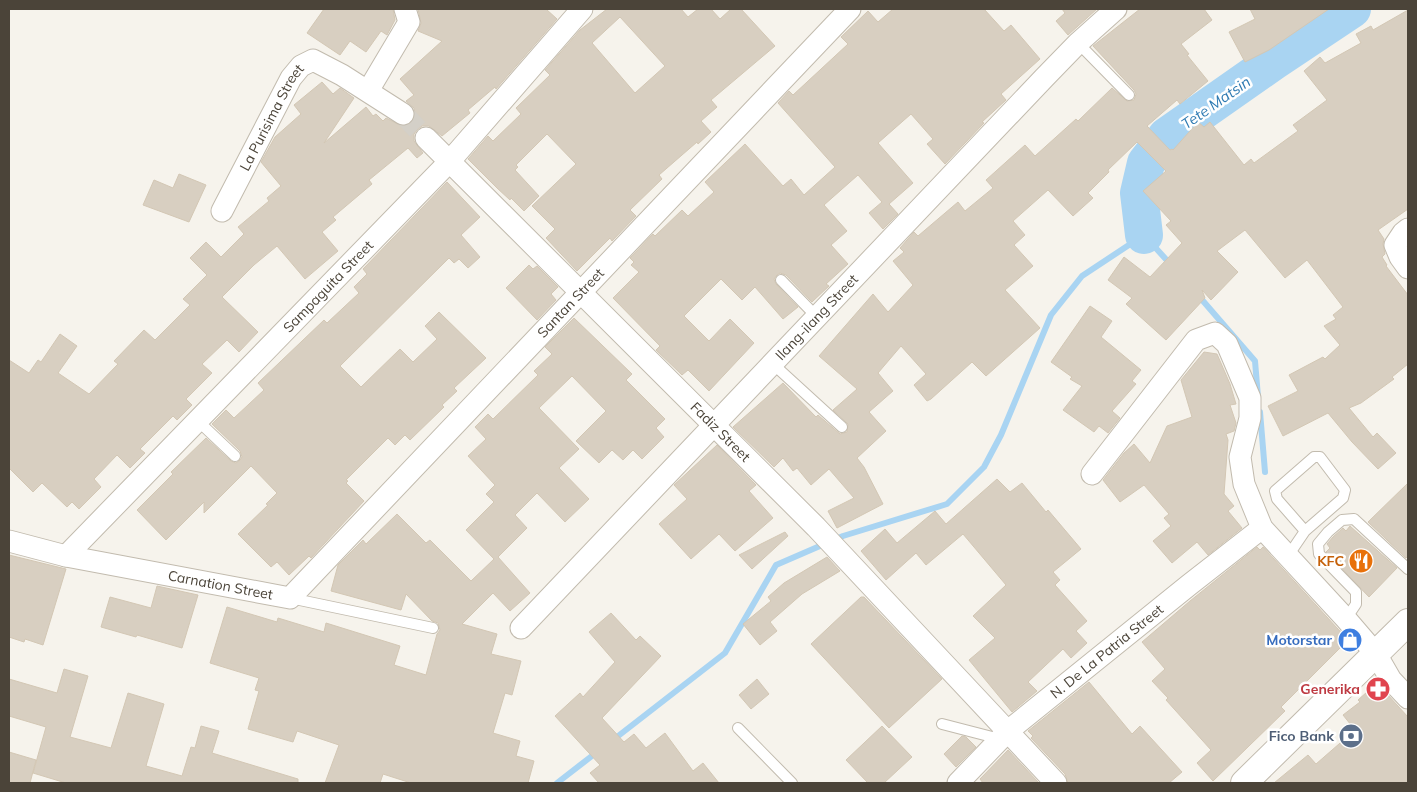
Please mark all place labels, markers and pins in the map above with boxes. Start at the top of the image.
restaurant icon: KFC [1348,548,1374,574]
place label: KFC [1317,552,1344,570]
shop icon: Motorstar [1337,627,1363,653]
place label: Motorstar [1266,631,1332,649]
pharmacy icon: Generika [1365,676,1391,702]
place label: Generika [1300,680,1360,698]
bank icon: Fico Bank [1338,723,1364,749]
place label: Fico Bank [1269,727,1334,745]

